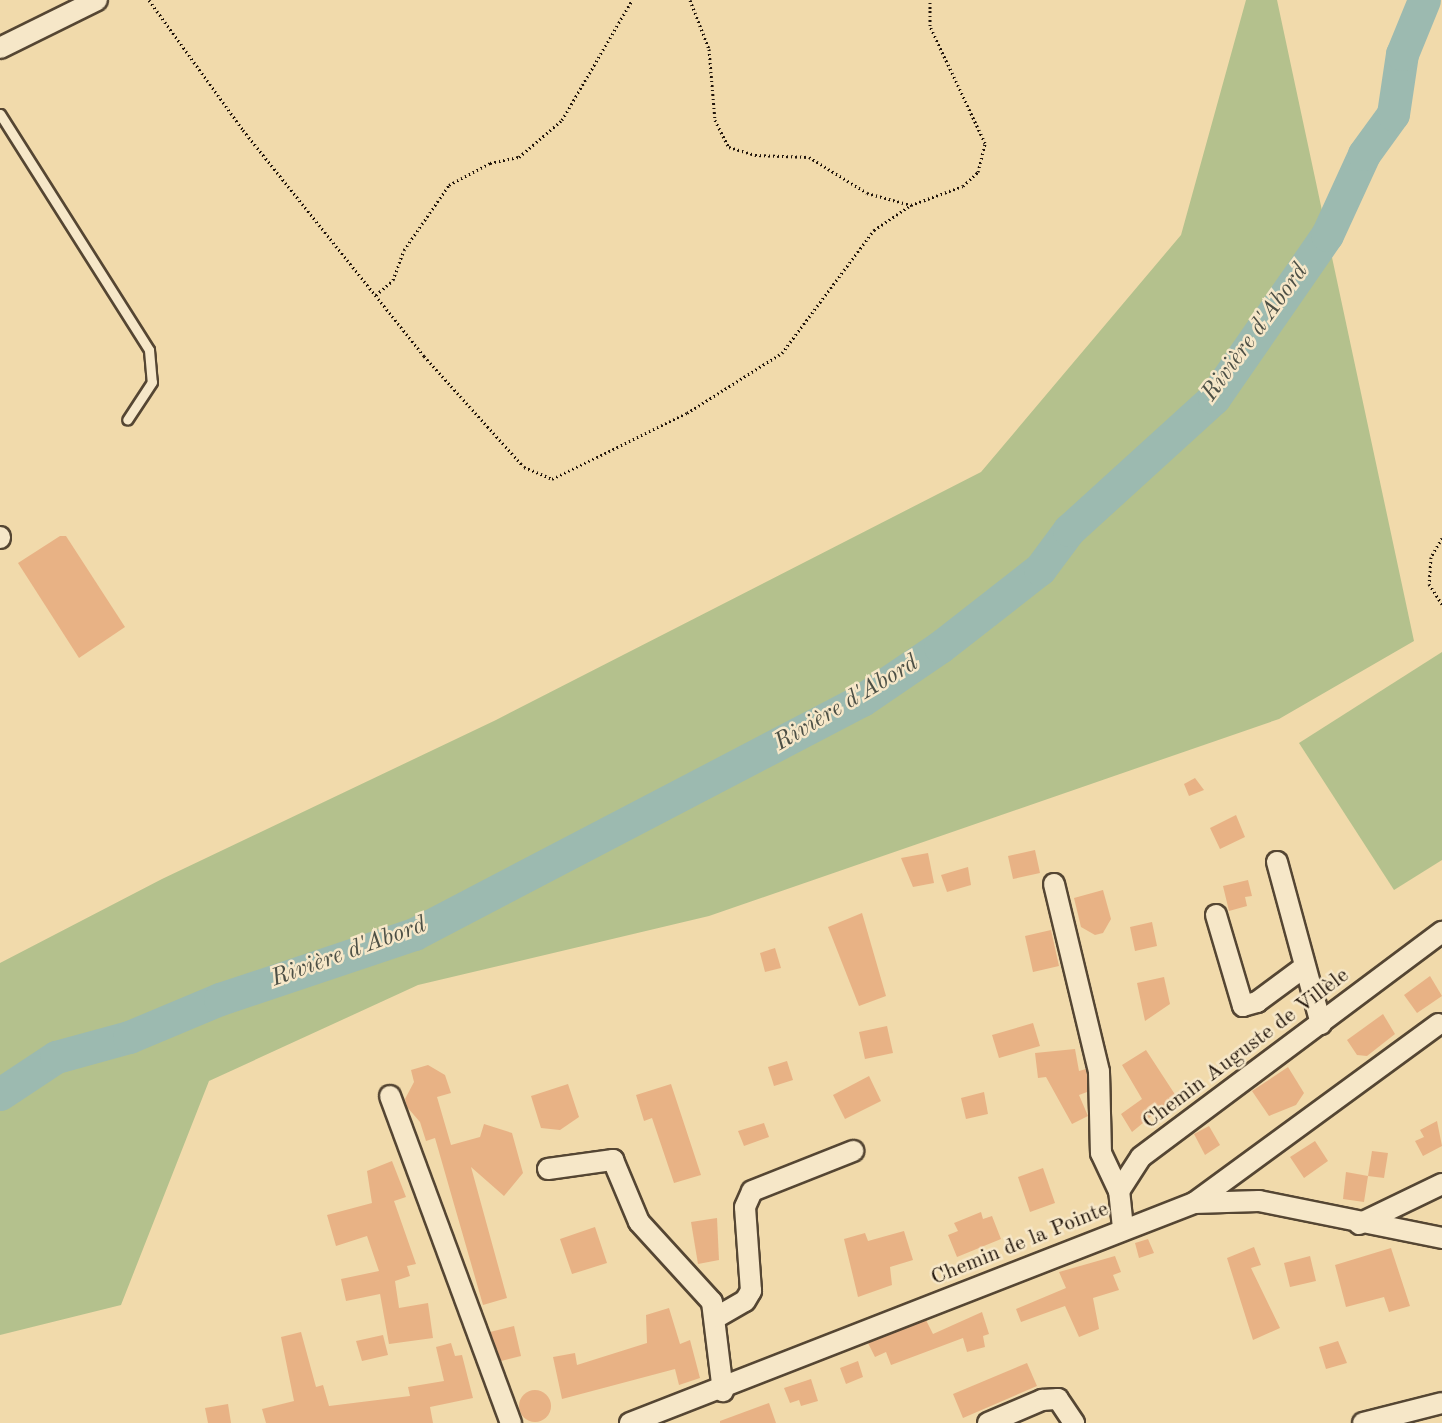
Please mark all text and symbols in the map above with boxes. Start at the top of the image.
water label: Rivière d'Abord [1196,259,1316,407]
water label: Rivière d'Abord [770,650,924,758]
water label: Rivière d'Abord [268,912,430,994]
street label: Chemin Auguste de Villèle [1138,963,1354,1135]
street label: Chemin de la Pointe [927,1196,1113,1292]

